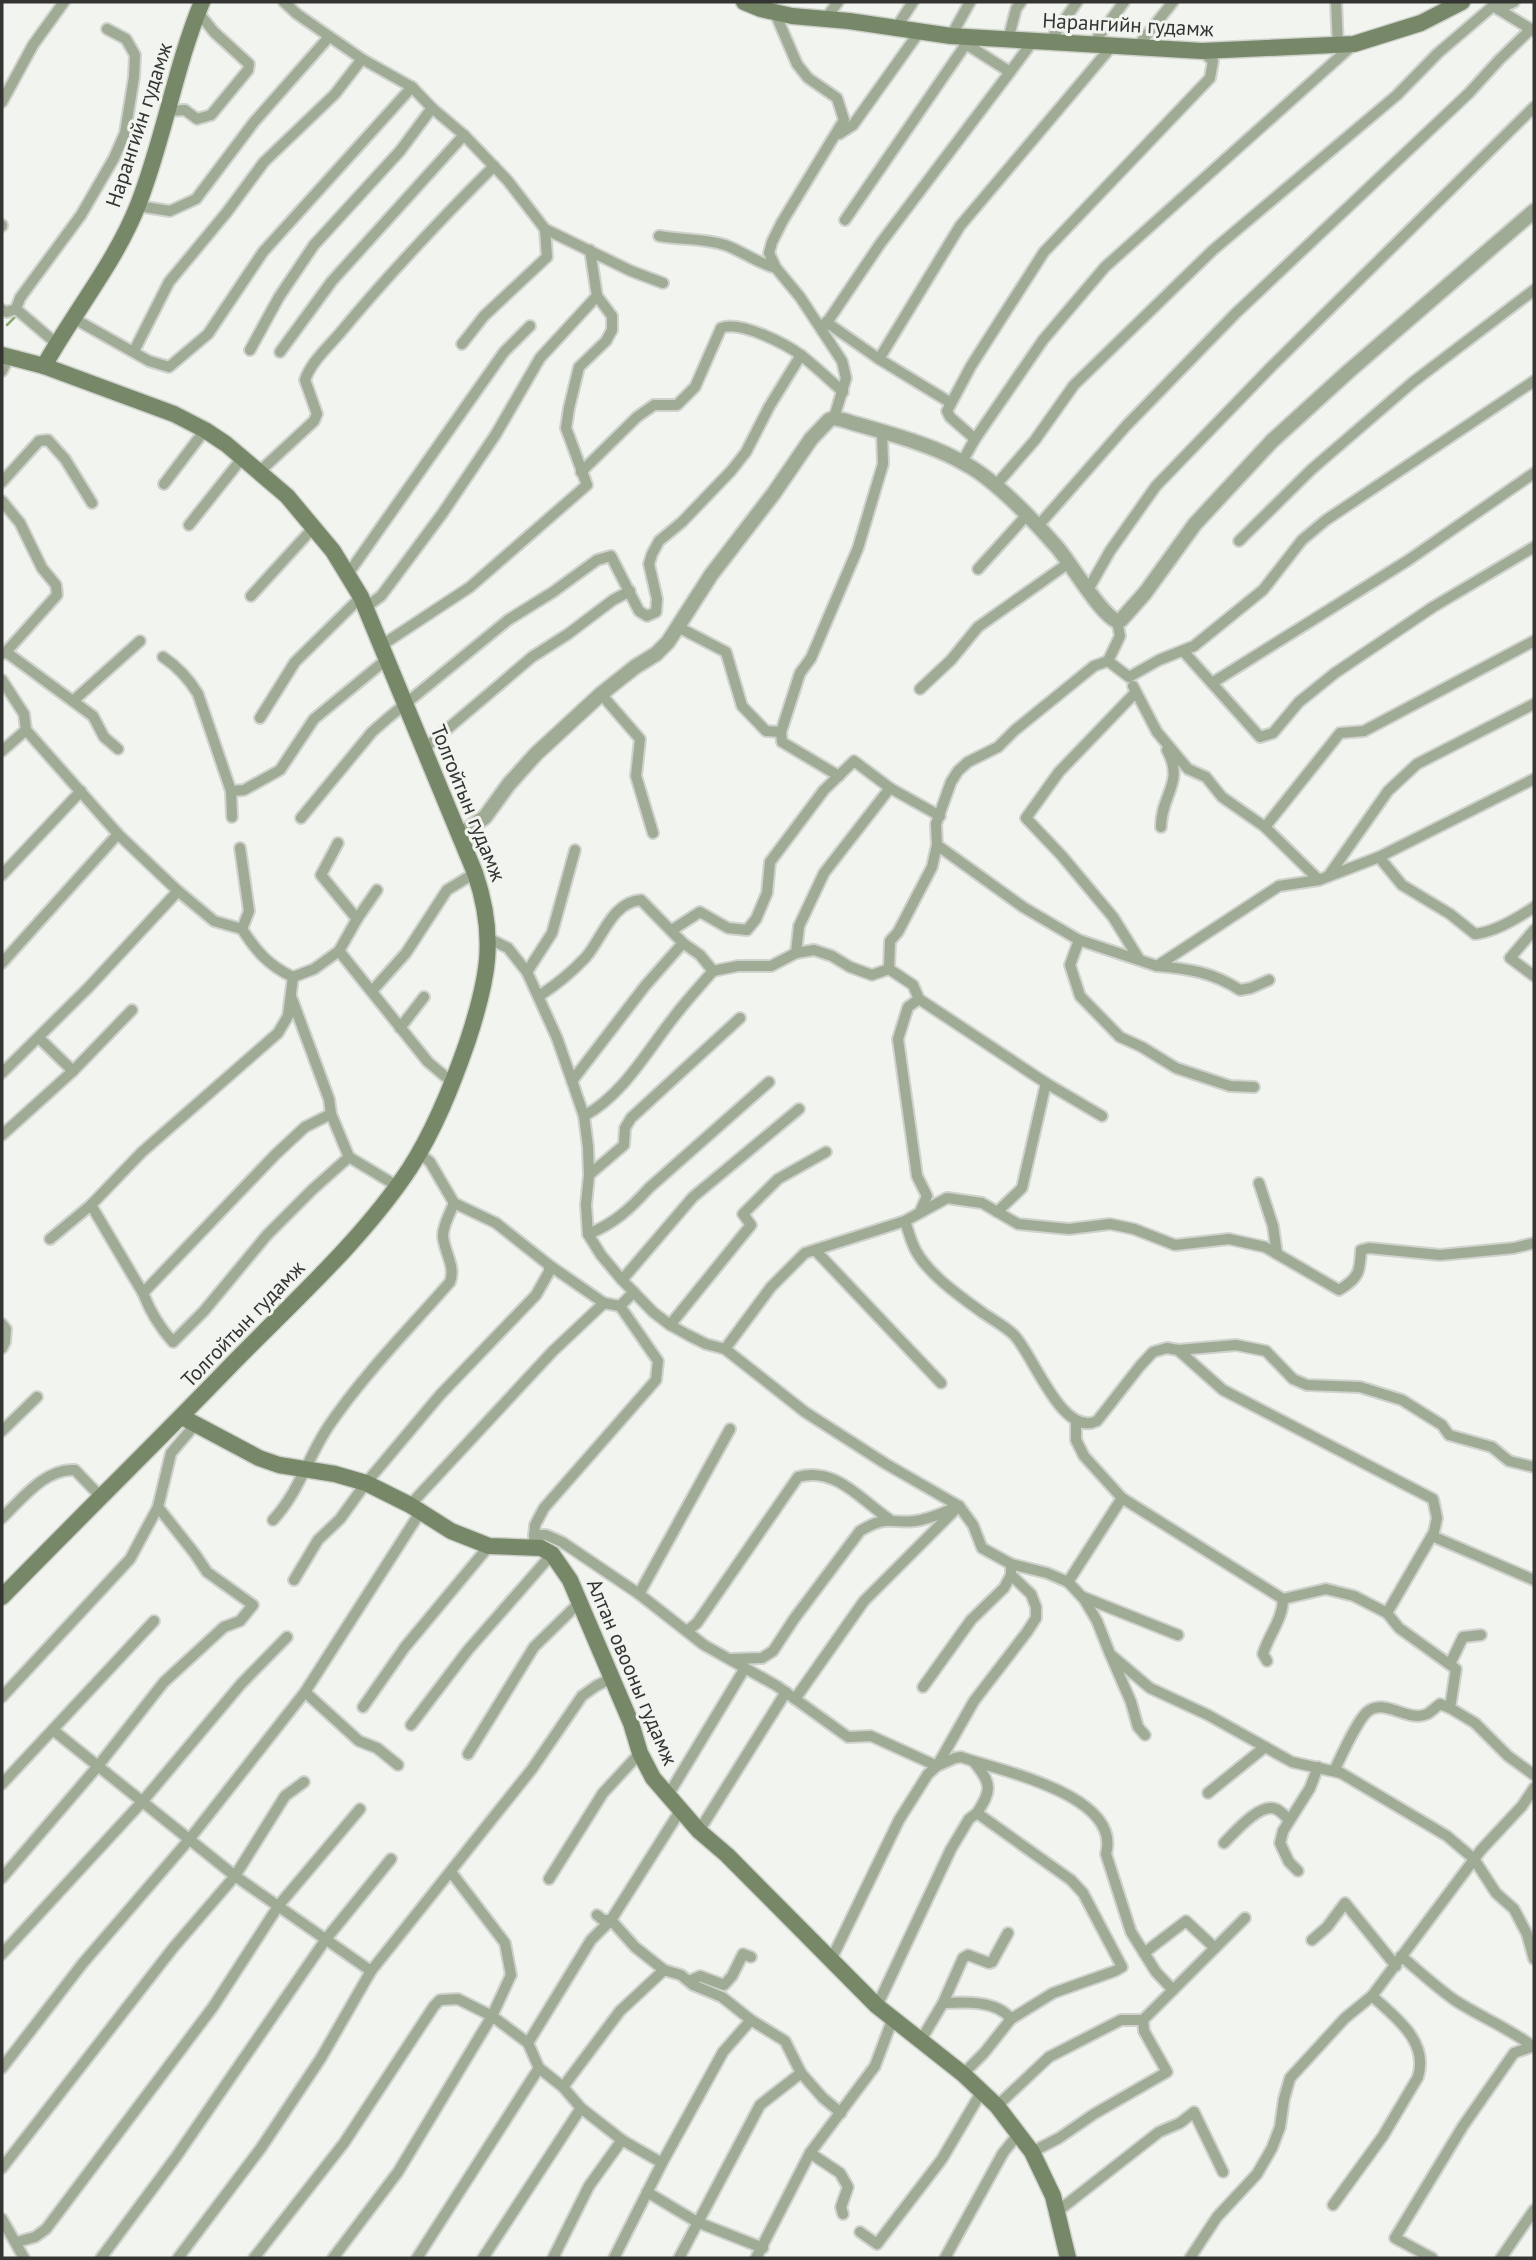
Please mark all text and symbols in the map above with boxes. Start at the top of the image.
street label: Нарангийн гудамж [1042,7,1215,42]
street label: Нарангийн гудамж [99,39,178,211]
street label: Толгойтын гудамж [425,721,512,885]
street label: Толгойтын гудамж [175,1254,310,1393]
street label: Алтан овооны гудамж [581,1575,684,1769]

